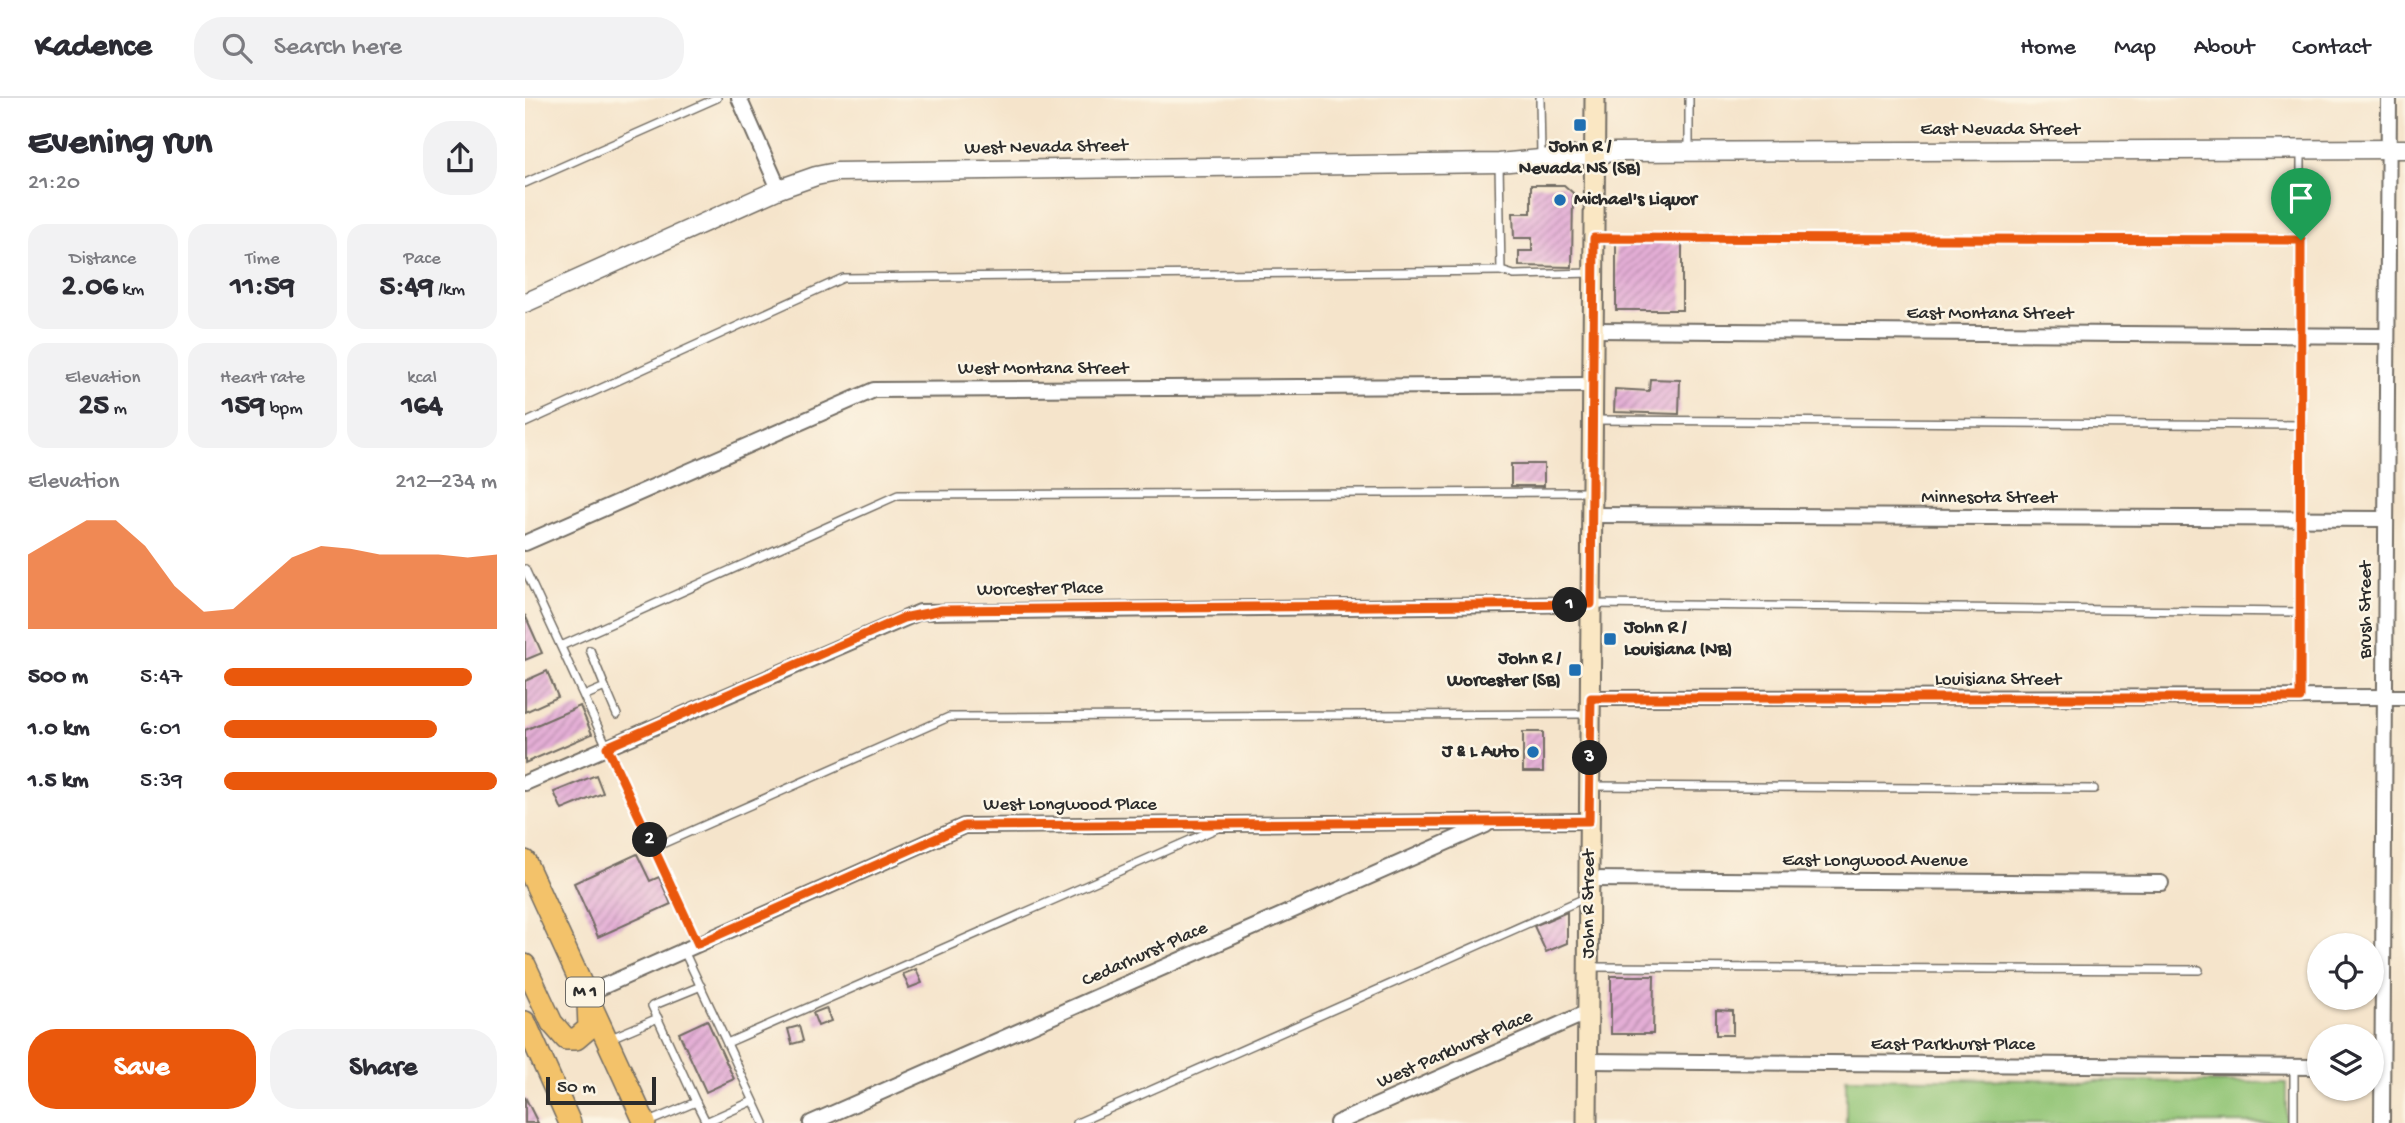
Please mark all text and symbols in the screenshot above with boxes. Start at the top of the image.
search box [194,17,684,80]
text: Kadence [35,29,152,67]
icon: search [218,29,256,67]
text: Search here [274,33,402,64]
text: Home [2020,34,2076,63]
text: Map [2114,34,2156,63]
text: About [2194,34,2254,63]
text: Contact [2292,34,2370,63]
marker: John R / Nevada NS (SB) [1572,117,1588,133]
street label: East Nevada Street [1920,119,2082,142]
button: share [423,121,497,195]
text: Evening run [28,122,212,166]
street label: West Nevada Street [964,135,1130,161]
place label: John R / Nevada NS (SB) [1519,136,1641,181]
pin [2271,168,2331,240]
text: 21:20 [28,170,80,197]
icon: arrive [2282,179,2320,217]
place label: Michael's Liquor [1574,189,1699,212]
marker: Michael's Liquor [1552,192,1568,208]
text: Distance [69,248,136,271]
text: Time [245,248,280,271]
text: Pace [404,248,441,271]
text: 2.06 [61,271,118,306]
text: 11:59 [230,271,295,306]
text: 5:49 [379,271,434,306]
text: km [118,279,144,302]
text: /km [434,279,465,302]
street label: East Montana Street [1907,303,2076,326]
street label: West Montana Street [958,358,1130,381]
text: Elevation [65,367,141,390]
text: Heart rate [220,367,305,390]
text: kcal [407,367,437,390]
text: 25 [79,390,109,425]
text: 159 [222,390,265,425]
text: 164 [401,390,443,425]
text: m [109,398,127,421]
text: bpm [265,398,303,421]
text: Elevation [28,469,119,496]
text: 212–234 m [395,469,497,496]
street label: Minnesota Street [1921,487,2059,510]
street label: Brush Street [2355,559,2378,660]
street label: Worcester Place [977,577,1104,603]
pin: 1 [1553,588,1587,622]
text: 1 [1566,593,1573,616]
place label: John R / Louisiana (NB) [1623,617,1732,662]
marker: John R / Louisiana (NB) [1602,631,1618,647]
place label: John R / Worcester (SB) [1446,648,1561,693]
marker: John R / Worcester (SB) [1567,662,1583,678]
text: 500 m [28,664,88,691]
text: 5:47 [140,664,182,691]
street label: Louisiana Street [1935,669,2063,692]
text: 1.0 km [28,716,90,743]
text: 6:01 [140,716,181,743]
pin: 3 [1573,740,1607,776]
place label: J & L Auto [1441,741,1519,764]
marker: J & L Auto [1525,744,1541,760]
text: 3 [1585,746,1594,769]
text: 1.5 km [28,768,89,795]
text: 5:39 [140,768,183,795]
street label: West Longwood Place [983,794,1157,817]
pin: 2 [633,822,667,858]
text: 2 [645,828,654,851]
street label: John R Street [1578,847,1601,958]
street label: East Longwood Avenue [1782,850,1968,873]
street label: Cedarhurst Place [1079,917,1212,993]
map controls [2307,933,2384,1101]
button: locate [2307,933,2384,1010]
road number: M 1 [566,978,604,1006]
street label: West Parkhurst Place [1374,1005,1537,1095]
button: layers [2307,1024,2384,1101]
button: Save [28,1029,256,1109]
button: Share [270,1029,497,1109]
street label: East Parkhurst Place [1871,1034,2035,1057]
scale bar [546,1074,656,1106]
text: 50 m [557,1077,596,1100]

